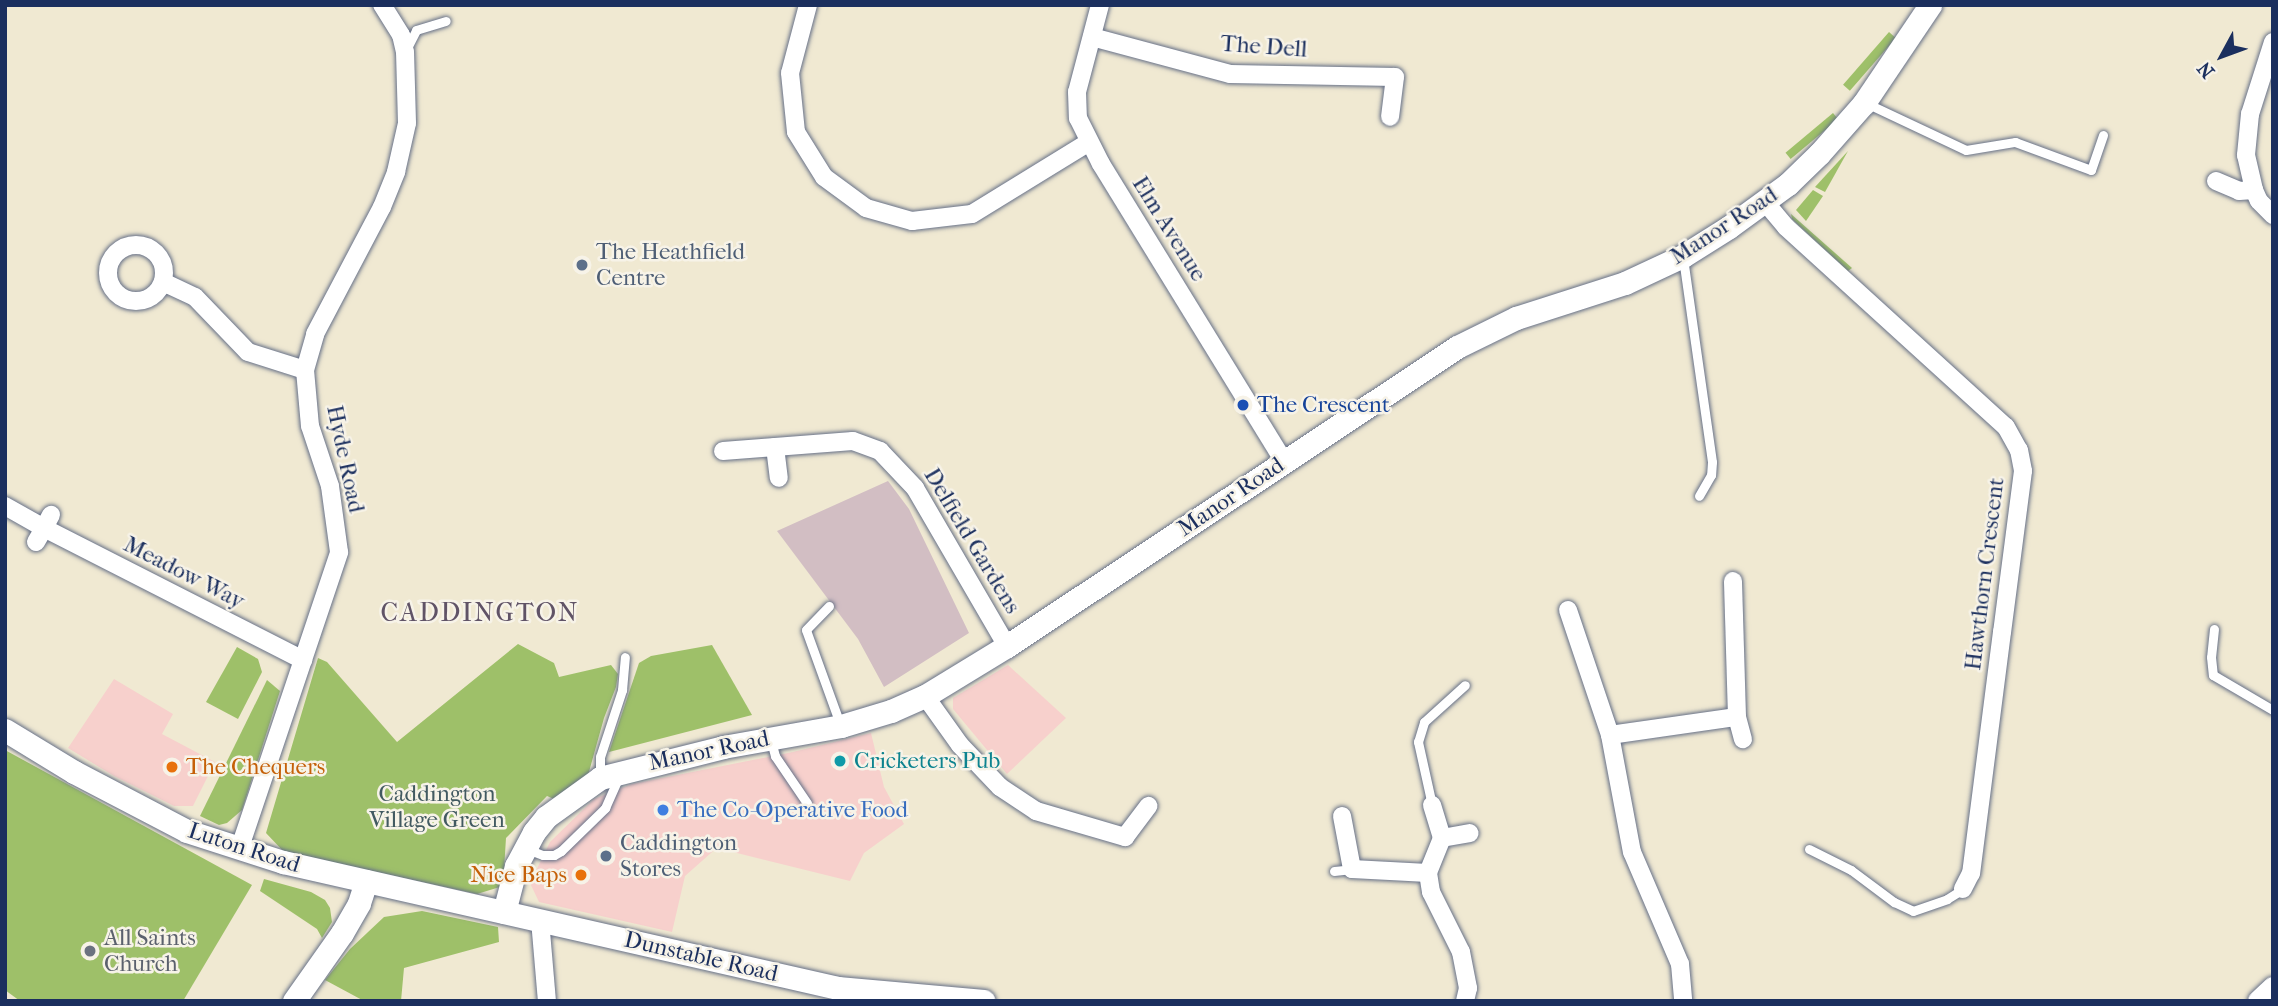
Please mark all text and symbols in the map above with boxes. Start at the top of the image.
north arrow [2187,21,2257,91]
street label: The Dell [1220,30,1308,64]
text: N [2193,57,2219,82]
street label: Elm Avenue [1126,171,1212,287]
street label: Manor Road [1665,181,1783,271]
place label: The Heathfield Centre [596,238,745,292]
marker: The Heathfield Centre [574,257,590,273]
place label: The Crescent [1257,391,1390,419]
marker: The Crescent [1235,397,1251,413]
street label: Hyde Road [320,403,370,515]
street label: Manor Road [1173,451,1289,543]
street label: Delfield Gardens [918,463,1026,619]
street label: Hawthorn Crescent [1959,476,2011,672]
street label: Meadow Way [119,531,249,615]
district label: CADDINGTON [382,597,578,629]
street label: Manor Road [646,725,772,777]
place label: Cricketers Pub [854,747,1000,775]
place label: The Chequers [186,753,325,781]
marker: Cricketers Pub [832,753,848,769]
marker: The Chequers [164,759,180,775]
park label: Caddington Village Green [369,780,505,834]
place label: The Co-Operative Food [677,796,908,824]
marker: The Co-Operative Food [655,802,671,818]
street label: Luton Road [185,817,303,879]
place label: Caddington Stores [620,829,737,883]
marker: Caddington Stores [598,848,614,864]
place label: Nice Baps [470,861,567,889]
marker: Nice Baps [573,867,589,883]
place label: All Saints Church [104,924,196,978]
street label: Dunstable Road [622,926,780,988]
marker: All Saints Church [82,943,98,959]

